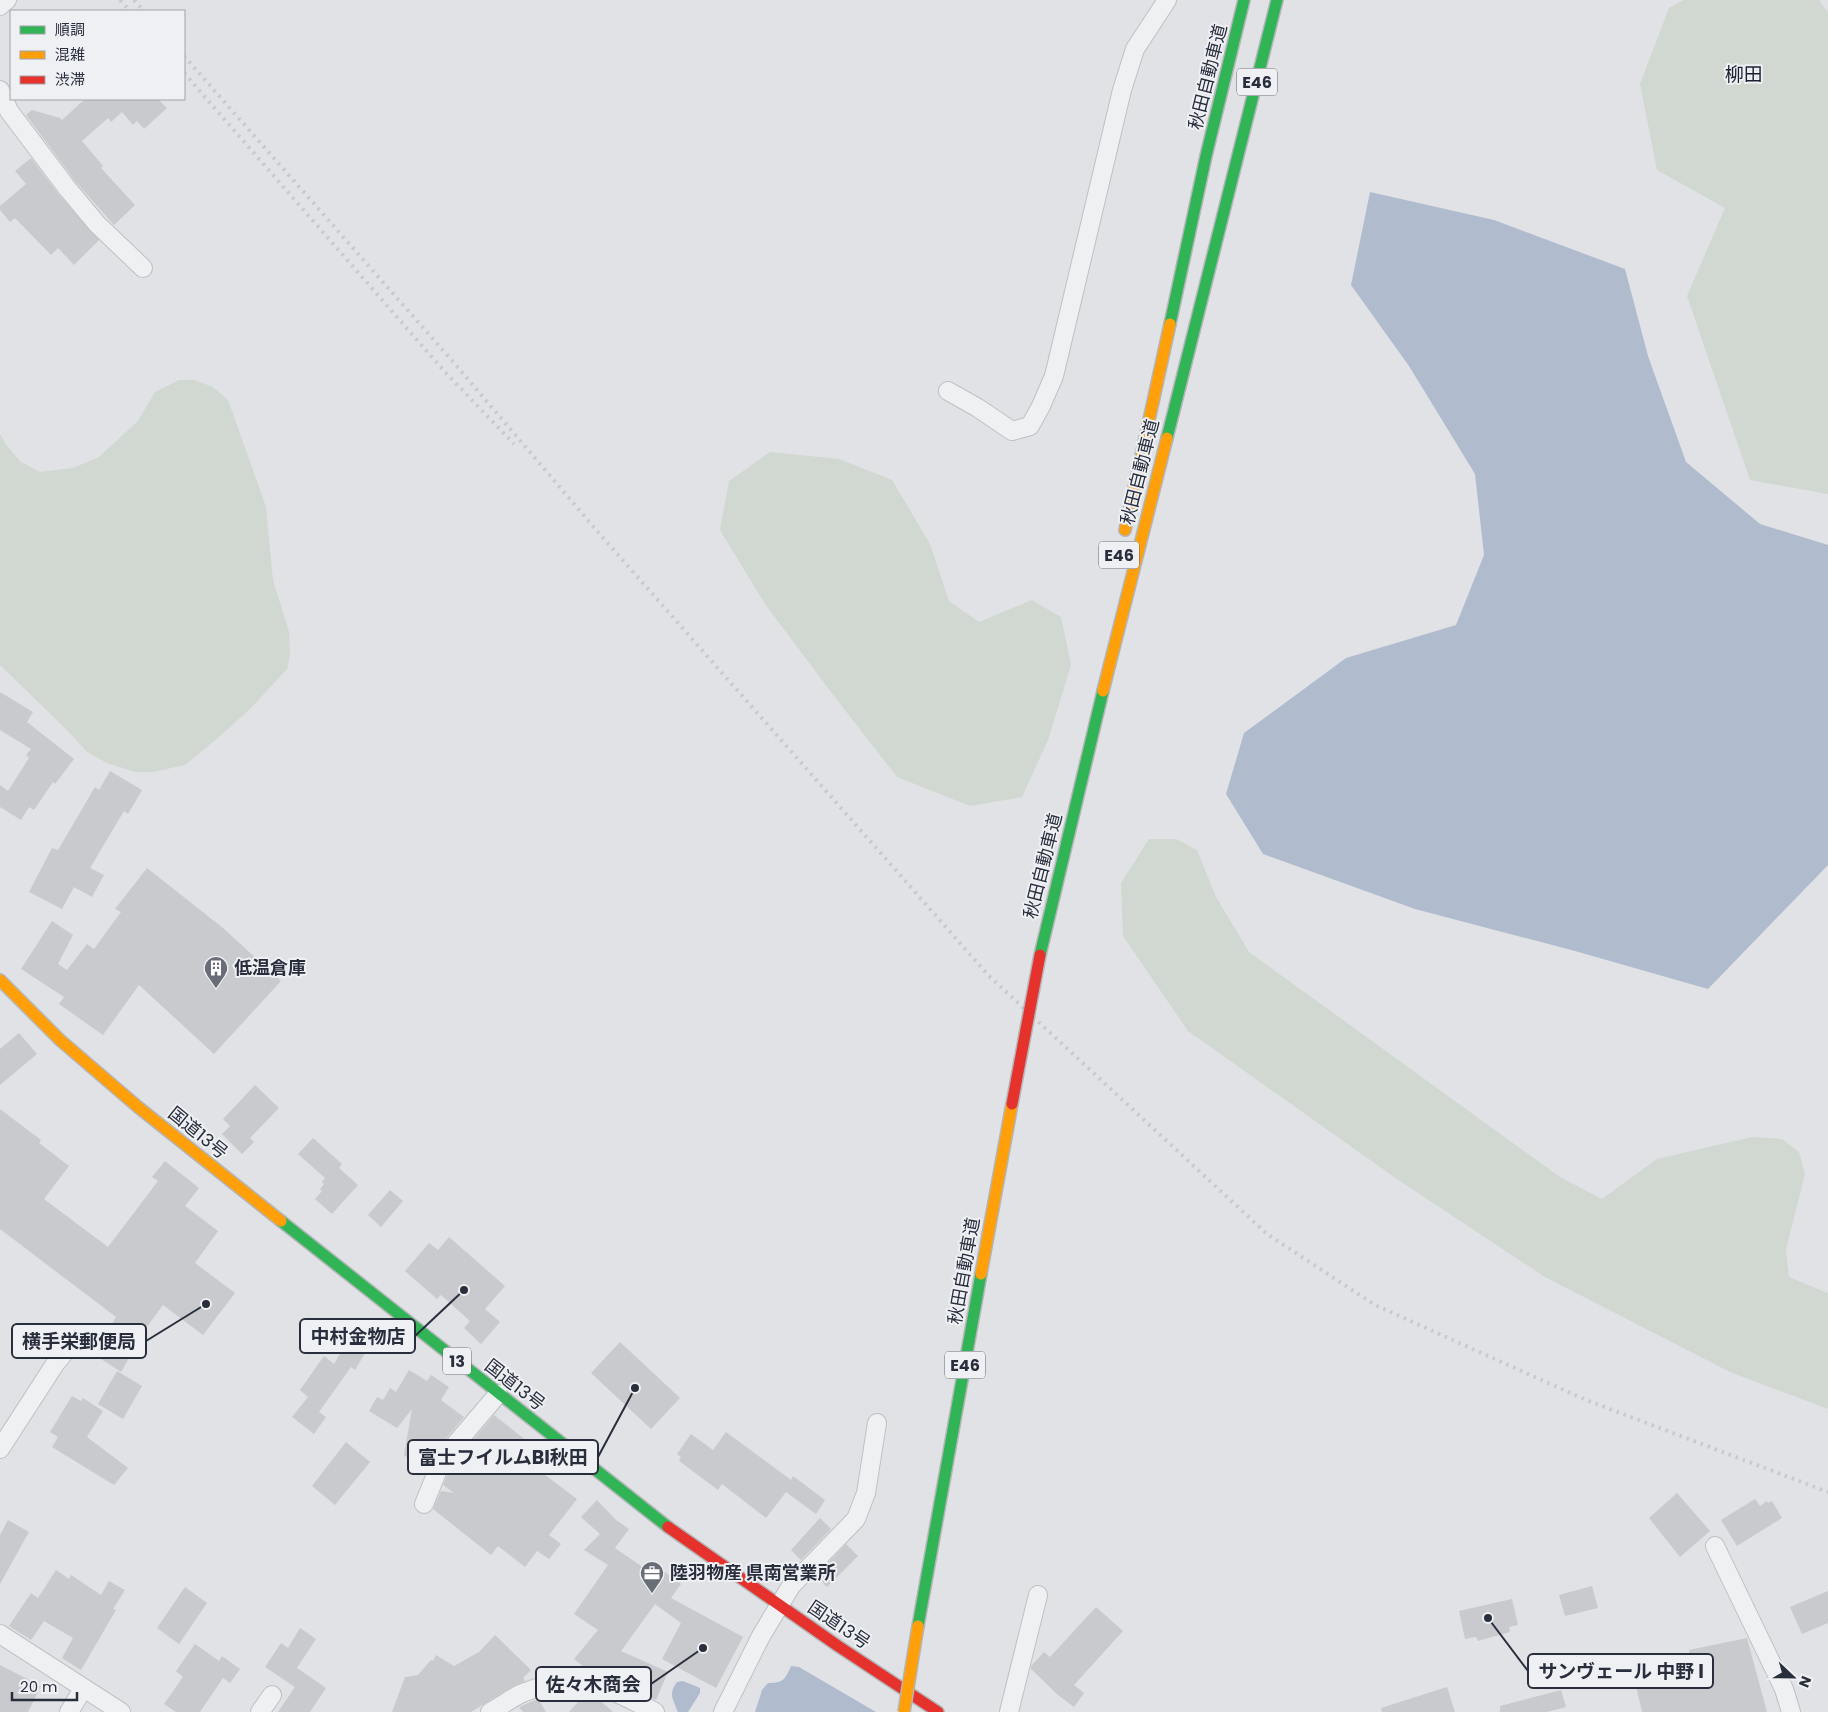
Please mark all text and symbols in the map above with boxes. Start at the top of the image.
legend [10,10,185,100]
text: 順調 [55,19,85,40]
street label: 秋田自動車道 [1182,21,1233,132]
text: 混雑 [55,44,85,65]
district label: 柳田 [1725,61,1763,88]
road number: E46 [1237,68,1277,95]
text: 渋滞 [55,69,85,90]
street label: 秋田自動車道 [1114,416,1165,527]
road number: E46 [1099,542,1139,568]
street label: 秋田自動車道 [1017,810,1068,921]
building icon: 低温倉庫 [203,955,229,989]
place label: 低温倉庫 [234,955,306,980]
street label: 国道13号 [163,1101,234,1164]
street label: 秋田自動車道 [942,1216,985,1326]
callout: 中村金物店 [300,1319,415,1353]
text: 中村金物店 [310,1323,406,1350]
callout: 横手栄郵便局 [12,1324,146,1358]
text: 横手栄郵便局 [22,1328,136,1355]
road number: 13 [443,1348,471,1374]
road number: E46 [945,1352,985,1378]
street label: 国道13号 [480,1353,551,1416]
callout: 富士フイルムBI秋田 [408,1440,598,1474]
text: 富士フイルムBI秋田 [418,1444,588,1471]
office icon: 陸羽物産 県南営業所 [639,1560,665,1594]
place label: 陸羽物産 県南営業所 [670,1560,836,1585]
street label: 国道13号 [803,1595,875,1655]
north arrow [1768,1652,1818,1702]
callout: サンヴェール 中野 I [1528,1654,1713,1688]
text: サンヴェール 中野 I [1538,1658,1704,1685]
callout: 佐々木商会 [536,1667,651,1701]
scale bar [12,1670,78,1702]
text: 佐々木商会 [545,1671,641,1698]
text: N [1794,1673,1816,1690]
text: 20 m [20,1676,58,1697]

